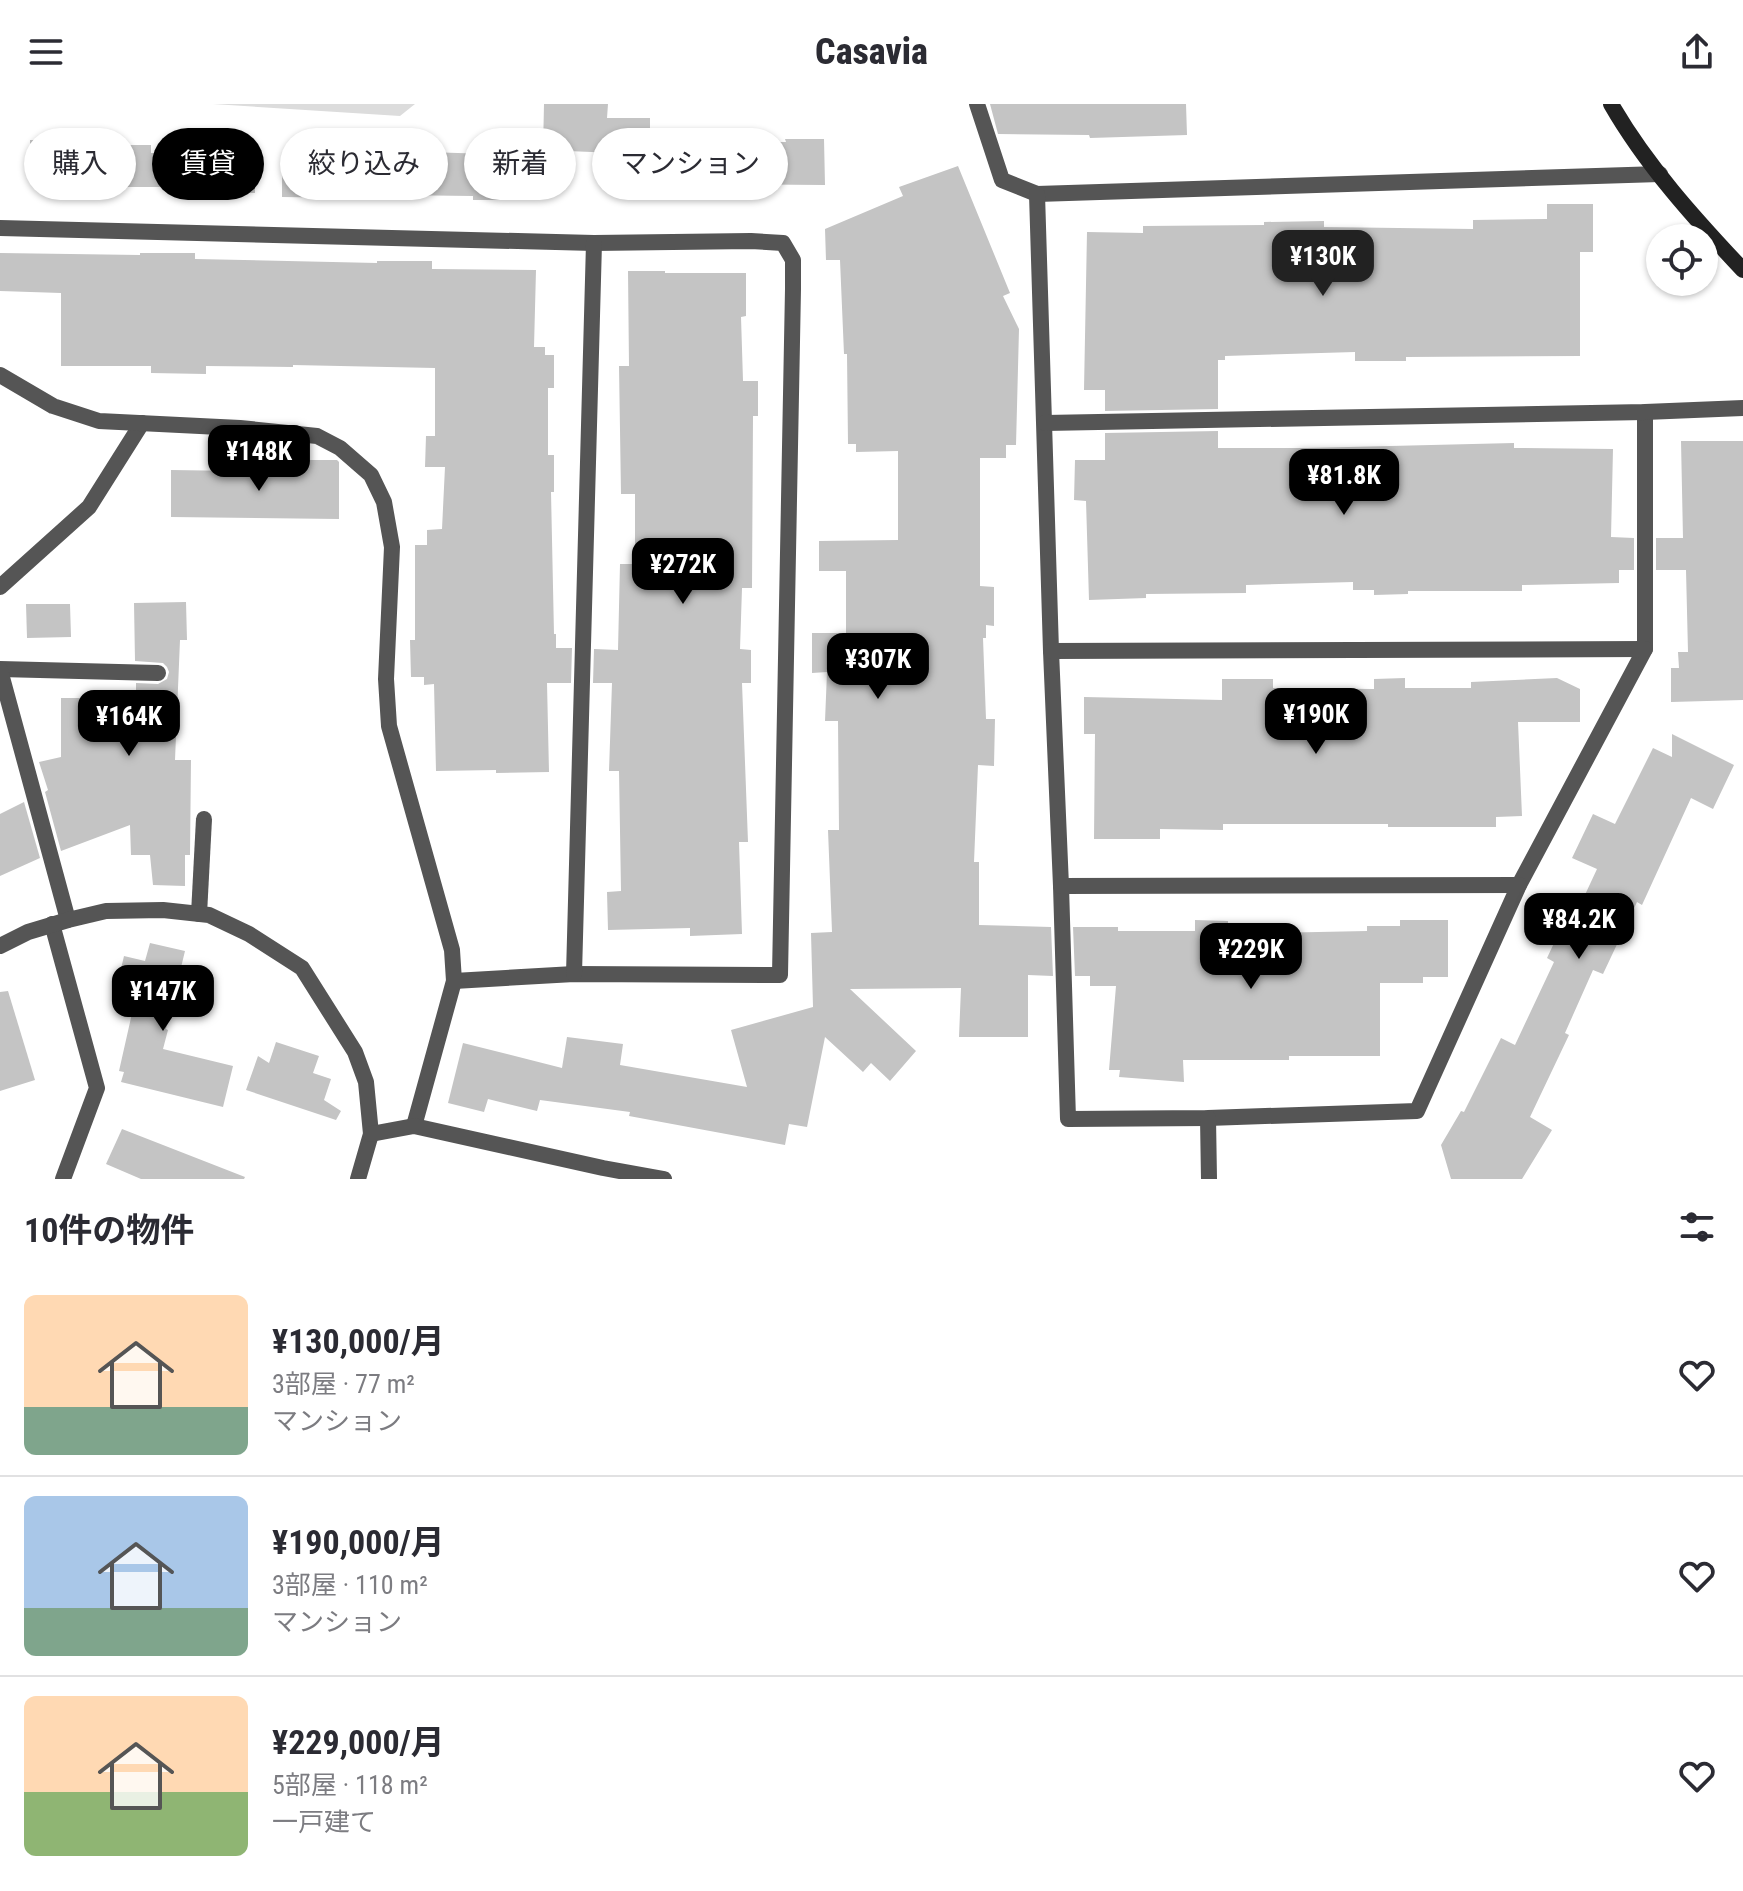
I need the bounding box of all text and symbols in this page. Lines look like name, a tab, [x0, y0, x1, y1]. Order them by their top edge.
icon: menu	[24, 30, 68, 74]
icon: share	[1675, 30, 1719, 74]
text: Casavia	[815, 31, 928, 73]
chip: 購入	[24, 128, 136, 200]
chip: 賃貸	[152, 128, 264, 200]
chip: 絞り込み	[280, 128, 448, 200]
chip: 新着	[464, 128, 576, 200]
chip: マンション	[592, 128, 788, 200]
map controls	[1646, 224, 1718, 296]
button: locate	[1646, 224, 1718, 296]
pin: ¥130K	[1267, 230, 1379, 298]
text: ¥130K	[1290, 241, 1356, 271]
pin: ¥148K	[203, 425, 315, 493]
text: ¥148K	[226, 436, 292, 466]
pin: ¥81.8K	[1279, 449, 1409, 517]
text: ¥81.8K	[1307, 460, 1381, 490]
pin: ¥272K	[627, 538, 739, 606]
text: ¥272K	[650, 549, 716, 579]
pin: ¥307K	[822, 633, 934, 701]
text: ¥307K	[845, 644, 911, 674]
pin: ¥190K	[1260, 688, 1372, 756]
pin: ¥164K	[73, 690, 185, 758]
text: ¥190K	[1283, 699, 1349, 729]
text: ¥164K	[96, 701, 162, 731]
pin: ¥84.2K	[1514, 893, 1644, 961]
text: ¥84.2K	[1542, 904, 1616, 934]
pin: ¥229K	[1195, 923, 1307, 991]
text: ¥229K	[1218, 934, 1284, 964]
pin: ¥147K	[107, 965, 219, 1033]
text: ¥147K	[130, 976, 196, 1006]
icon: filters	[1675, 1205, 1719, 1249]
text: 10件の物件	[24, 1210, 194, 1250]
text: ¥130,000/月	[272, 1321, 445, 1361]
icon: home	[88, 1327, 184, 1423]
icon: heart	[1675, 1353, 1719, 1397]
text: 3部屋 · 77 m²	[272, 1369, 415, 1399]
text: マンション	[272, 1406, 402, 1436]
text: ¥190,000/月	[272, 1522, 445, 1562]
icon: home	[88, 1528, 184, 1624]
icon: heart	[1675, 1554, 1719, 1598]
text: 3部屋 · 110 m²	[272, 1570, 428, 1600]
text: マンション	[272, 1607, 402, 1637]
text: ¥229,000/月	[272, 1722, 445, 1762]
icon: home	[88, 1728, 184, 1824]
icon: heart	[1675, 1754, 1719, 1798]
text: 5部屋 · 118 m²	[272, 1770, 428, 1800]
text: 一戸建て	[272, 1807, 376, 1837]

